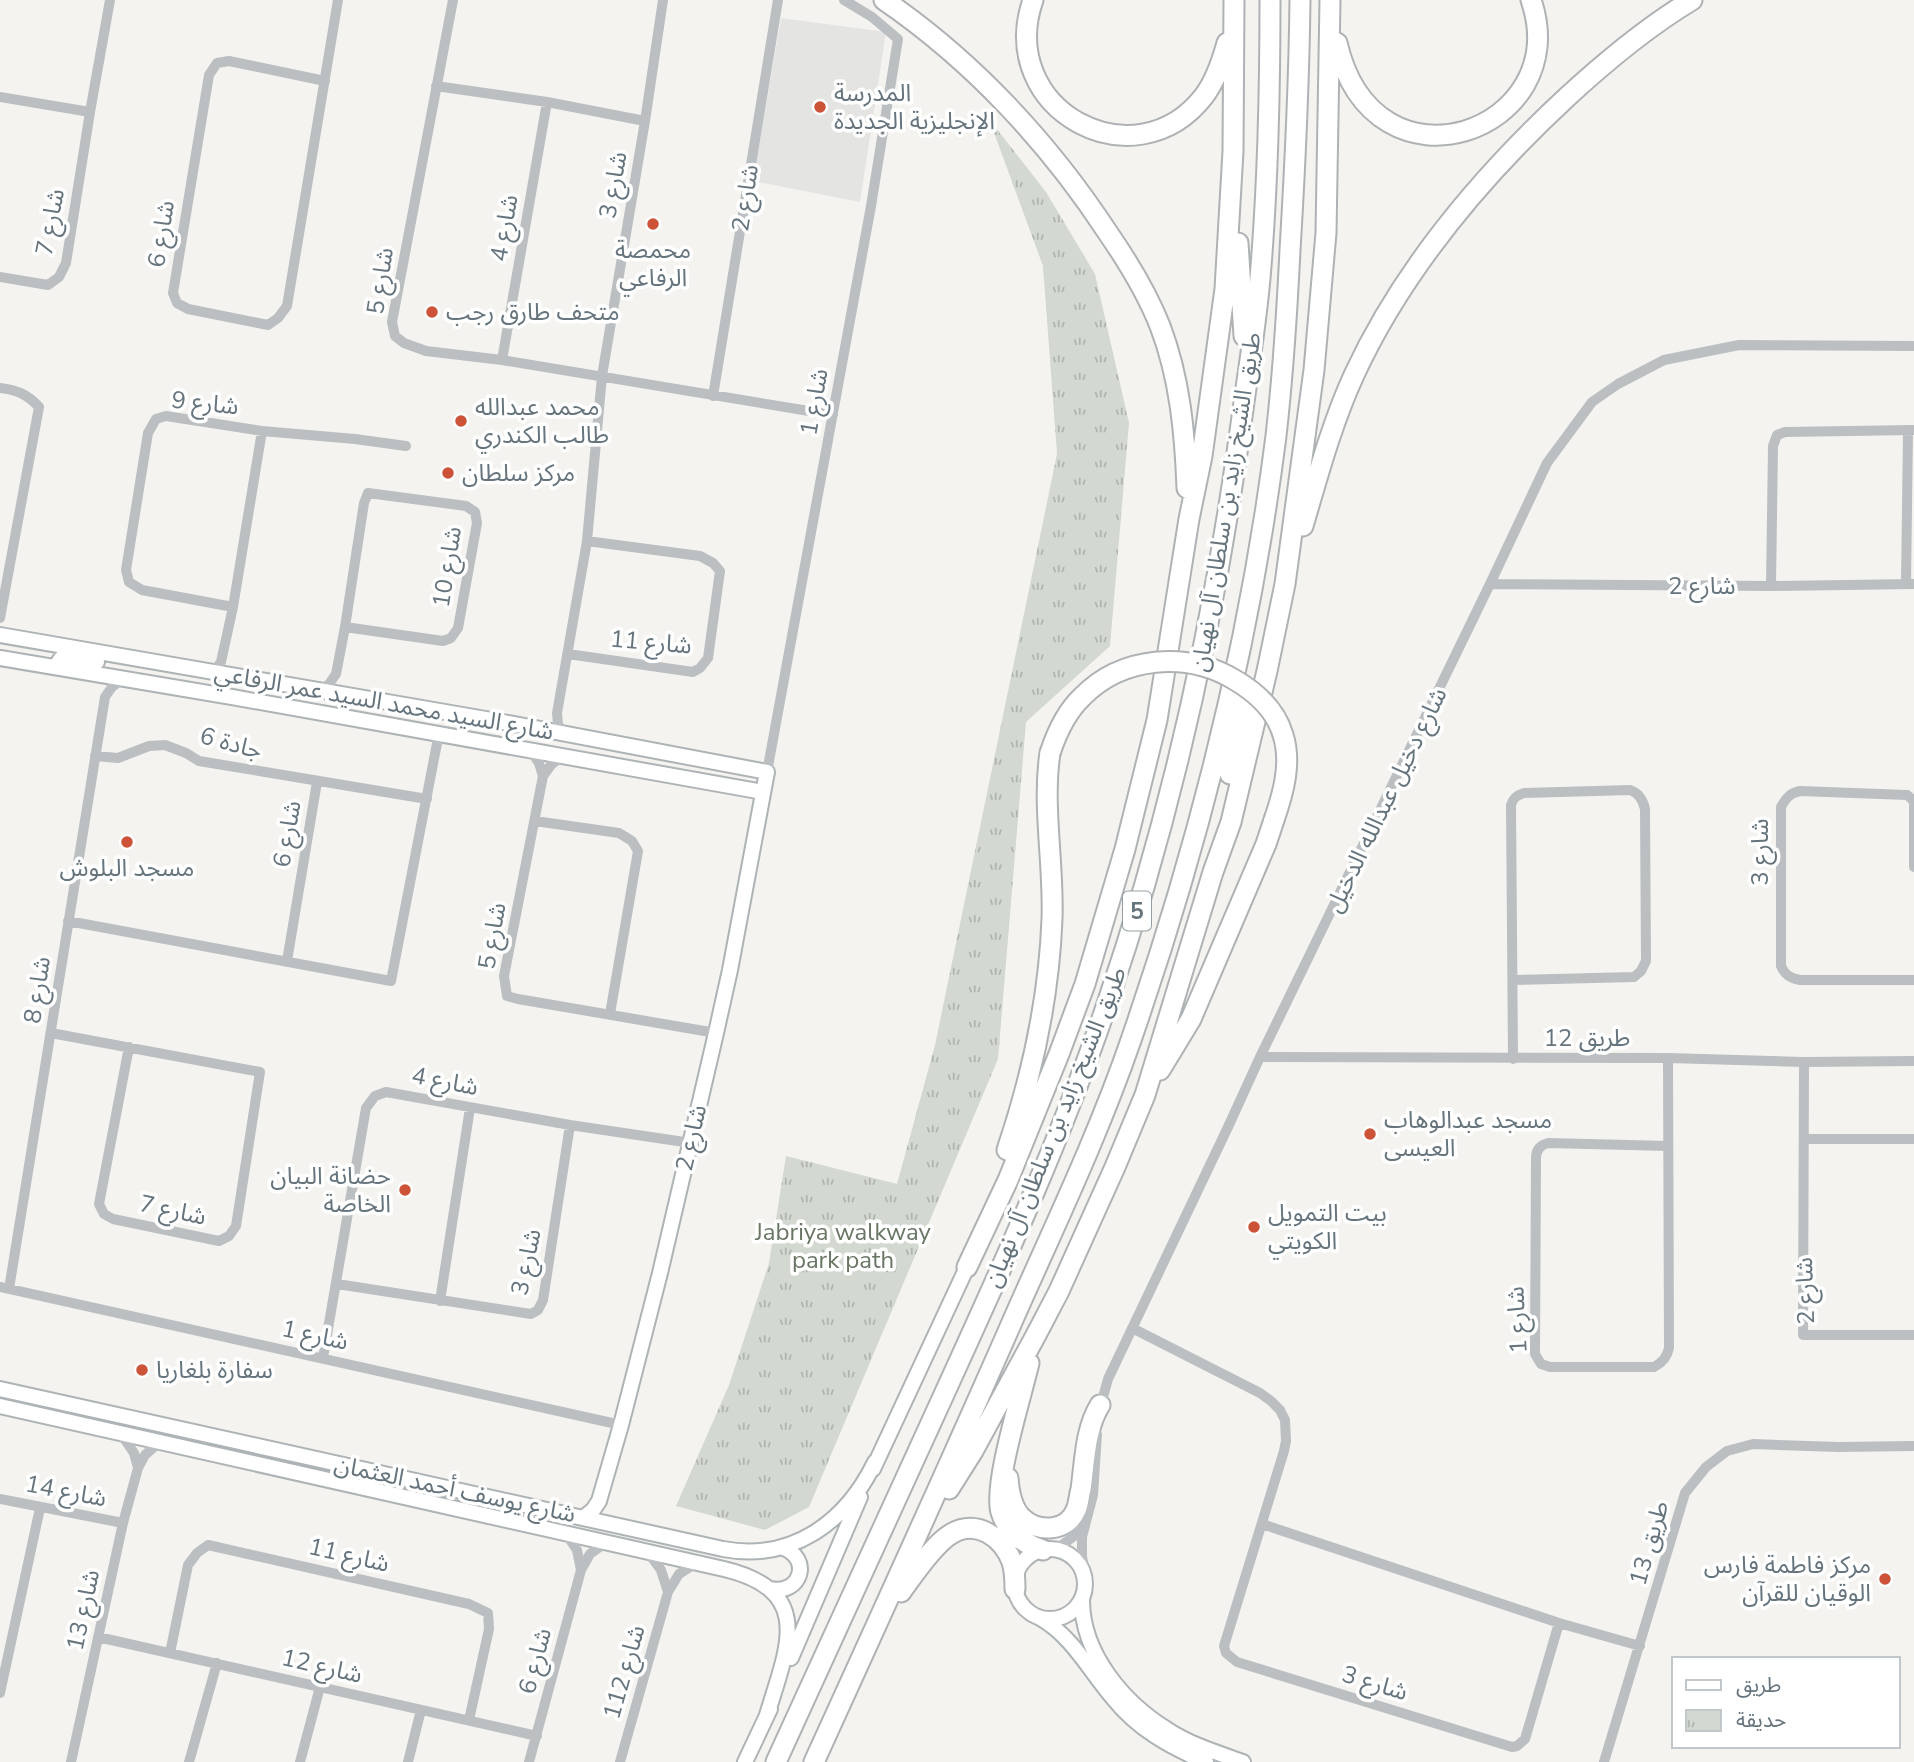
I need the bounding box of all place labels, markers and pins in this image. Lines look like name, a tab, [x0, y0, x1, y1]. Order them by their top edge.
place label: المدرسة الإنجليزية الجديدة	[834, 77, 995, 137]
marker: المدرسة الإنجليزية الجديدة	[812, 99, 828, 115]
marker: محمصة الرفاعي	[645, 216, 661, 232]
place label: محمصة الرفاعي	[615, 234, 691, 297]
place label: متحف طارق رجب	[446, 296, 620, 328]
marker: متحف طارق رجب	[424, 304, 440, 320]
place label: محمد عبدالله طالب الكندري	[475, 391, 609, 454]
marker: محمد عبدالله طالب الكندري	[453, 413, 469, 429]
place label: مركز سلطان	[462, 457, 575, 489]
marker: مركز سلطان	[440, 465, 456, 481]
marker: مسجد البلوش	[119, 834, 135, 850]
place label: مسجد البلوش	[60, 852, 194, 884]
place label: مسجد عبدالوهاب العيسى	[1384, 1104, 1552, 1164]
marker: مسجد عبدالوهاب العيسى	[1362, 1126, 1378, 1142]
place label: حضانة البيان الخاصة	[270, 1160, 391, 1220]
marker: حضانة البيان الخاصة	[397, 1182, 413, 1198]
place label: بيت التمويل الكويتي	[1268, 1197, 1387, 1260]
marker: بيت التمويل الكويتي	[1246, 1219, 1262, 1235]
place label: سفارة بلغاريا	[156, 1354, 273, 1386]
marker: سفارة بلغاريا	[134, 1362, 150, 1378]
place label: مركز فاطمة فارس الوقيان للقرآن	[1704, 1549, 1871, 1609]
marker: مركز فاطمة فارس الوقيان للقرآن	[1877, 1571, 1893, 1587]

